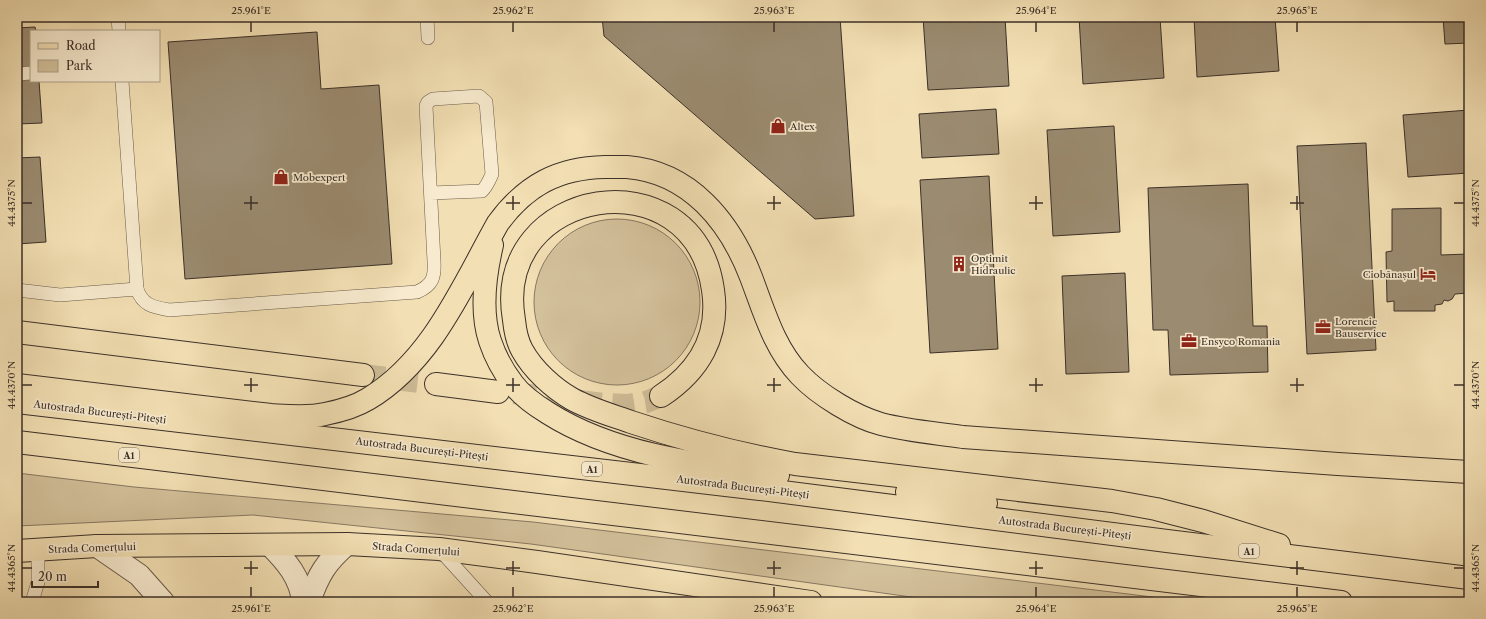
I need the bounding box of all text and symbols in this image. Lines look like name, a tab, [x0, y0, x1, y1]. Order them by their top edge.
text: 25.961°E	[231, 4, 271, 17]
text: 25.962°E	[492, 4, 534, 17]
text: 25.963°E	[754, 4, 795, 17]
text: 25.964°E	[1015, 4, 1057, 17]
text: 25.965°E	[1277, 4, 1318, 17]
legend	[30, 30, 160, 82]
text: Road	[66, 38, 96, 53]
text: Park	[66, 58, 93, 73]
shop icon: Altex	[769, 117, 787, 135]
place label: Altex	[789, 120, 815, 133]
shop icon: Mobexpert	[272, 168, 290, 186]
place label: Mobexpert	[293, 171, 346, 184]
text: 44.4375°N	[5, 179, 18, 227]
text: 44.4375°N	[1469, 179, 1482, 227]
place label: Optimit Hidraulic	[971, 252, 1016, 277]
building icon: Optimit Hidraulic	[950, 255, 968, 273]
hotel icon: Ciobănașul	[1419, 265, 1437, 283]
place label: Ciobănașul	[1363, 268, 1416, 281]
place label: Lorencic Bauservice	[1335, 315, 1387, 340]
office icon: Lorencic Bauservice	[1314, 318, 1332, 336]
office icon: Ensyco Romania	[1180, 332, 1198, 350]
place label: Ensyco Romania	[1201, 335, 1281, 348]
text: 44.4370°N	[5, 361, 18, 409]
text: 44.4370°N	[1469, 361, 1482, 409]
street label: Autostrada București-Pitești	[32, 397, 167, 427]
street label: Autostrada București-Pitești	[354, 434, 489, 464]
road number: A1	[119, 448, 139, 462]
road number: A1	[582, 462, 602, 476]
street label: Autostrada București-Pitești	[675, 472, 810, 502]
street label: Autostrada București-Pitești	[997, 513, 1132, 543]
street label: Strada Comerțului	[372, 539, 460, 559]
street label: Strada Comerțului	[48, 540, 136, 556]
text: 44.4365°N	[5, 544, 18, 592]
road number: A1	[1239, 544, 1259, 558]
text: 44.4365°N	[1469, 544, 1482, 592]
scale bar	[32, 563, 98, 589]
text: 20 m	[38, 569, 67, 584]
text: 25.961°E	[231, 602, 271, 615]
text: 25.962°E	[492, 602, 534, 615]
text: 25.963°E	[754, 602, 795, 615]
text: 25.964°E	[1015, 602, 1057, 615]
text: 25.965°E	[1277, 602, 1318, 615]

